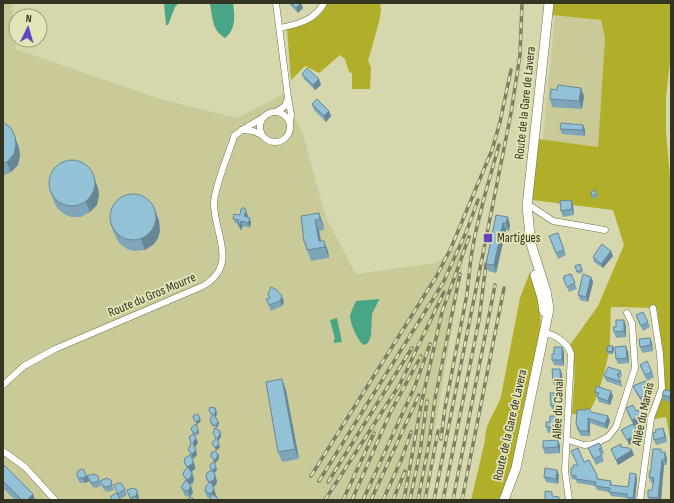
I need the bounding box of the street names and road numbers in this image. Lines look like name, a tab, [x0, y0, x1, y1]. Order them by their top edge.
street label: Route de la Gare de Lavera	[511, 46, 539, 160]
street label: Route du Gros Mourre	[106, 269, 198, 321]
street label: Route de la Gare de Lavera	[489, 368, 531, 482]
street label: Allée du Canal	[549, 379, 567, 440]
street label: Allée du Marais	[628, 381, 658, 448]

